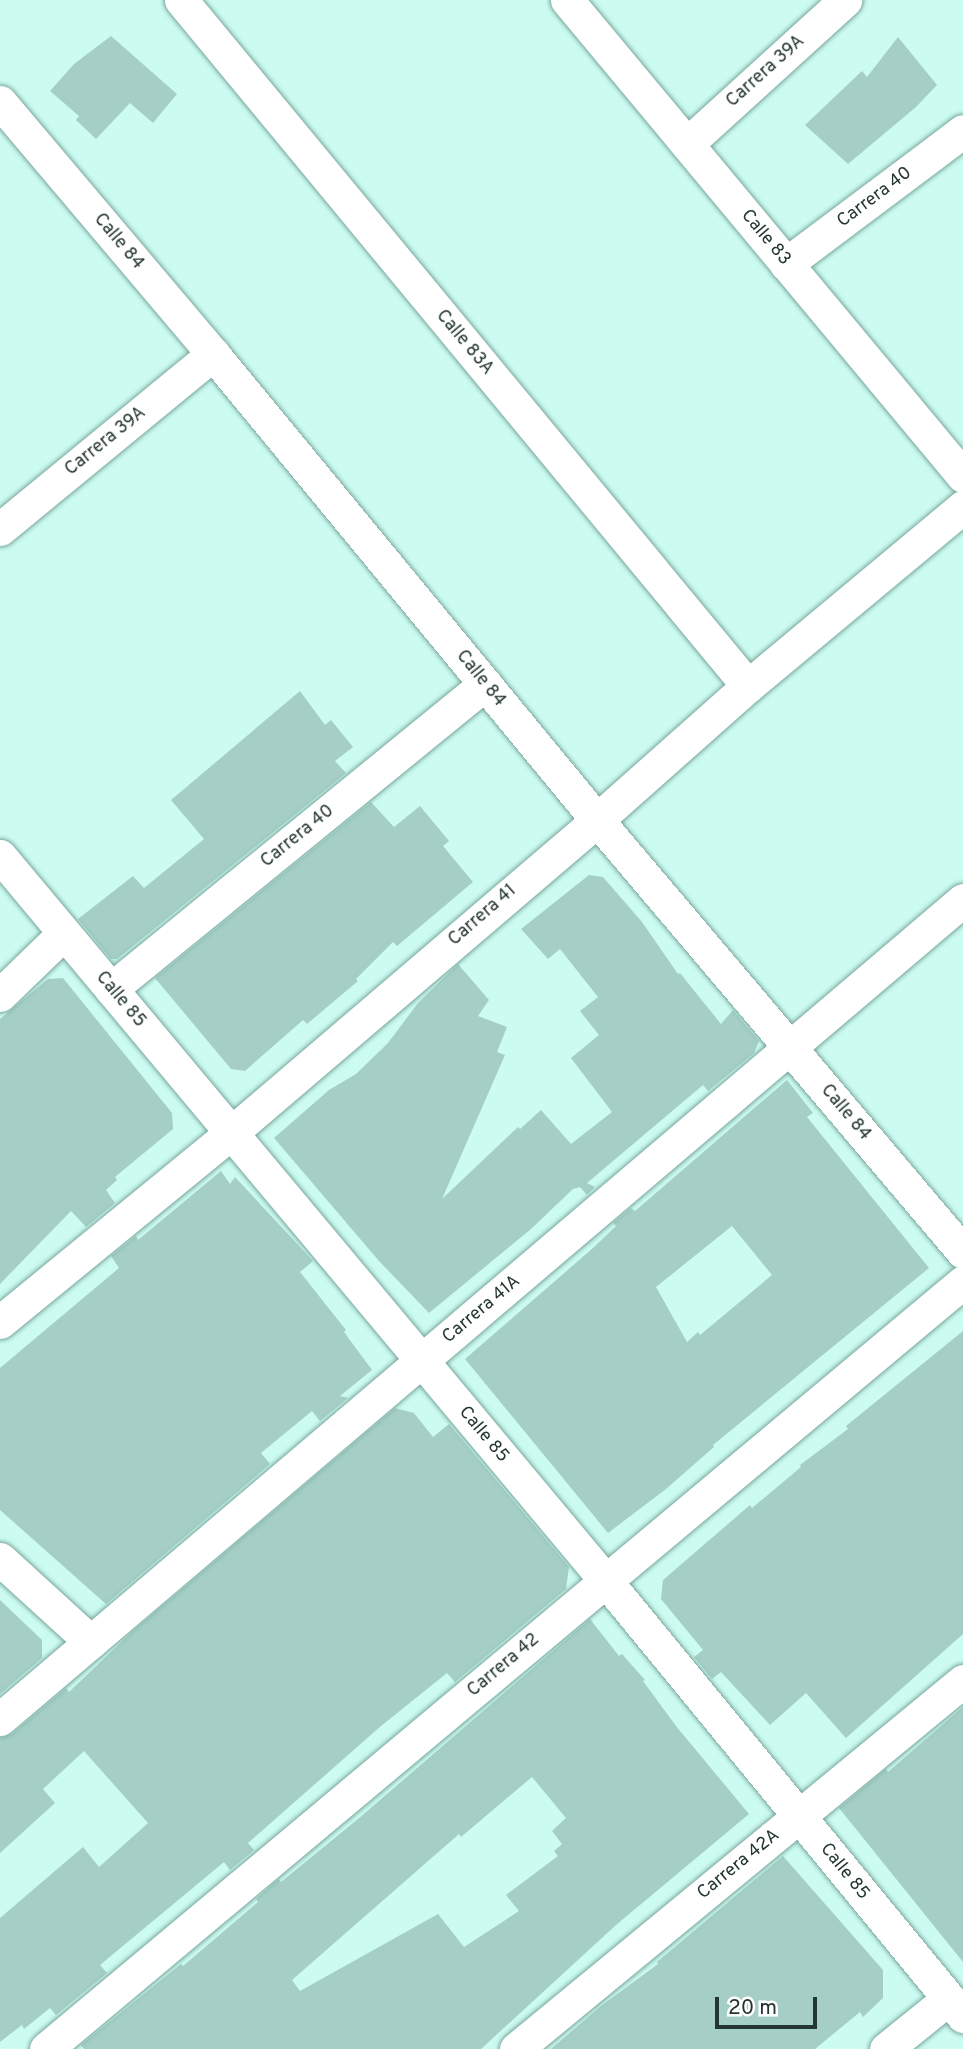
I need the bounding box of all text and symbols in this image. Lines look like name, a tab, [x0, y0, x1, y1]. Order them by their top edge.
street label: Carrera 39A	[722, 31, 810, 113]
street label: Carrera 40	[833, 163, 917, 233]
street label: Calle 83	[735, 206, 795, 270]
street label: Calle 84	[88, 210, 148, 274]
street label: Calle 83A	[431, 306, 497, 380]
street label: Carrera 39A	[61, 403, 151, 481]
street label: Calle 84	[451, 646, 509, 712]
street label: Carrera 40	[257, 801, 339, 873]
street label: Carrera 41	[445, 881, 521, 951]
street label: Calle 85	[90, 968, 150, 1032]
street label: Calle 84	[815, 1081, 875, 1145]
street label: Carrera 41A	[439, 1271, 525, 1349]
street label: Calle 85	[453, 1403, 513, 1467]
street label: Carrera 42	[464, 1630, 544, 1702]
street label: Carrera 42A	[694, 1825, 784, 1905]
street label: Calle 85	[815, 1839, 873, 1905]
scale bar	[718, 1982, 820, 2026]
text: 20 m	[728, 1995, 777, 2022]

